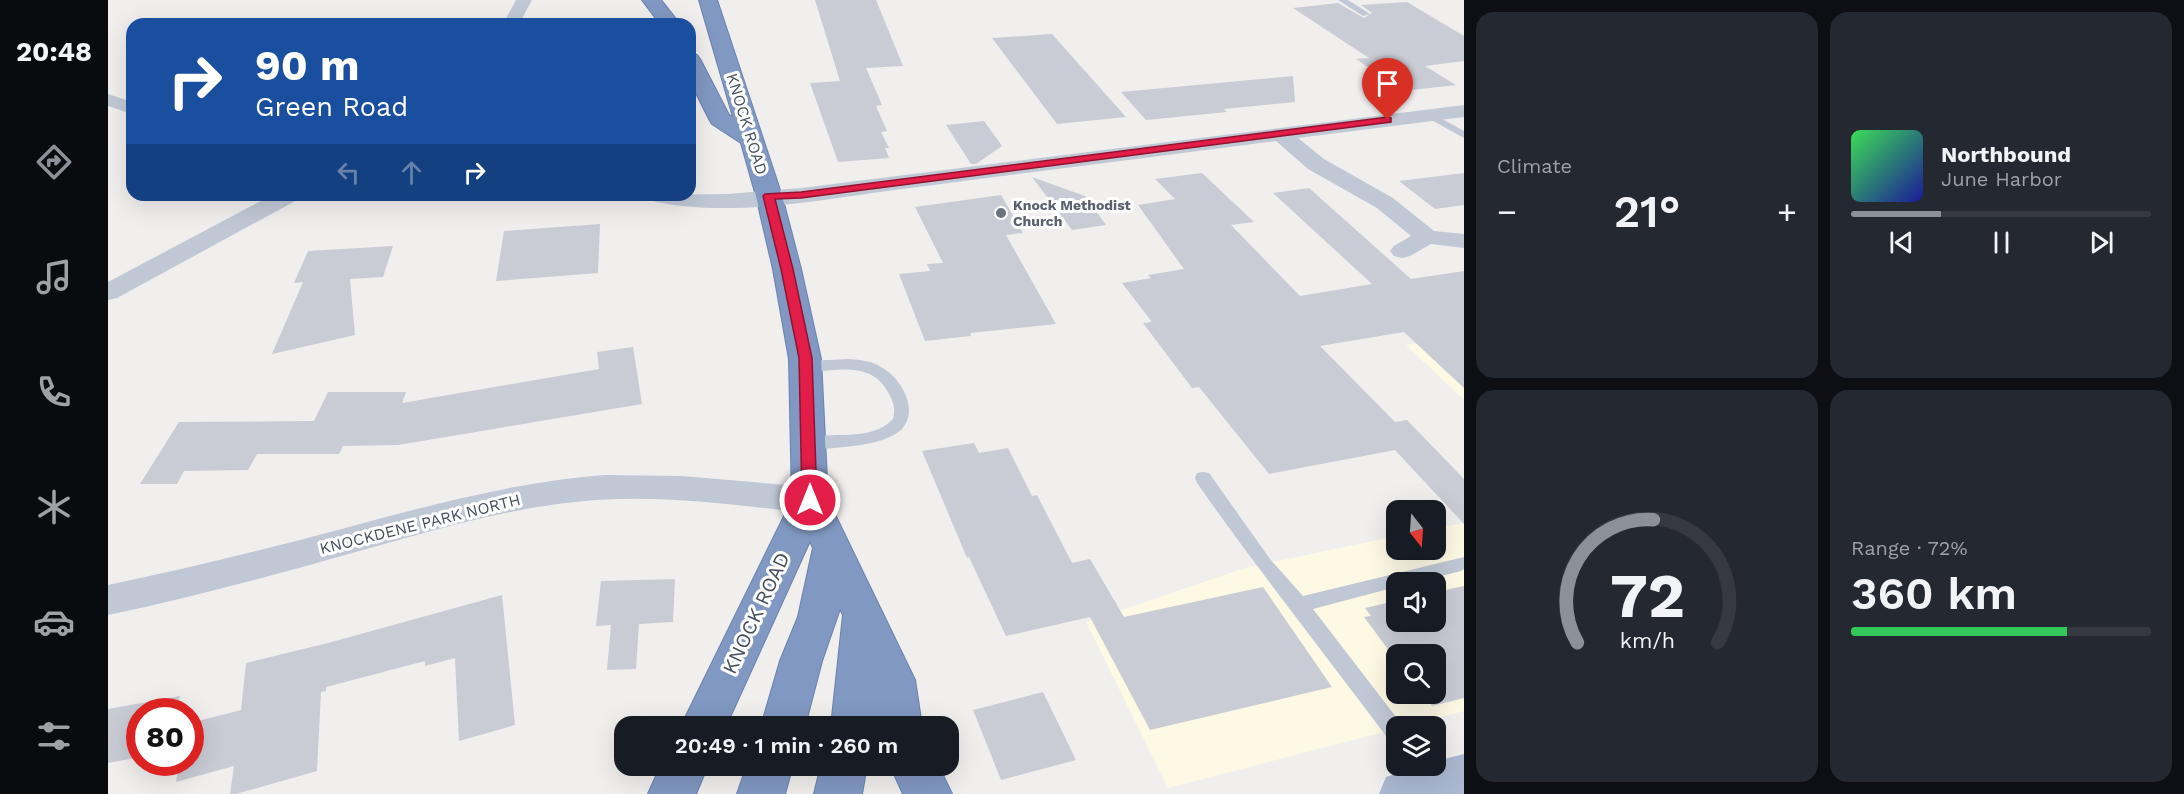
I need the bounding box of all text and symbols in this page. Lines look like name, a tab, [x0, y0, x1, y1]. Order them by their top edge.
text: 20:48	[16, 36, 92, 68]
text: 90 m	[255, 41, 359, 90]
icon: right	[156, 42, 234, 120]
pin	[1362, 58, 1413, 120]
icon: arrive	[1371, 67, 1404, 100]
street label: KNOCK ROAD	[723, 71, 771, 177]
text: Green Road	[255, 91, 408, 123]
icon: directions	[33, 141, 75, 183]
text: Northbound	[1941, 142, 2071, 167]
text: Climate	[1497, 154, 1572, 178]
icon: left	[332, 156, 365, 189]
icon: ahead	[395, 156, 428, 189]
icon: right	[458, 156, 491, 189]
text: June Harbor	[1941, 167, 2062, 191]
text: 21°	[1613, 185, 1681, 238]
text: −	[1497, 192, 1517, 231]
text: +	[1777, 192, 1797, 231]
place label: Knock Methodist Church	[1013, 197, 1131, 229]
marker: Knock Methodist Church	[994, 206, 1008, 220]
icon: previous	[1885, 226, 1918, 259]
icon: pause	[1985, 226, 2018, 259]
icon: next	[2085, 226, 2118, 259]
icon: music	[33, 256, 75, 298]
icon: phone	[33, 371, 75, 413]
position arrow	[778, 468, 842, 532]
icon: climate	[33, 486, 75, 528]
street label: KNOCKDENE PARK NORTH	[318, 490, 522, 558]
north arrow	[1386, 500, 1446, 560]
map controls	[1386, 500, 1446, 776]
text: Range · 72%	[1851, 536, 1968, 560]
street label: KNOCK ROAD	[717, 548, 795, 678]
text: 72	[1609, 559, 1685, 632]
text: 360 km	[1851, 567, 2017, 620]
button: sound	[1386, 572, 1446, 632]
icon: car	[33, 601, 75, 643]
text: km/h	[1619, 628, 1675, 653]
button: search	[1386, 644, 1446, 704]
speed limit sign: 80	[126, 698, 204, 776]
icon: filters	[33, 715, 75, 757]
button: layers	[1386, 716, 1446, 776]
text: 20:49 · 1 min · 260 m	[675, 733, 898, 758]

